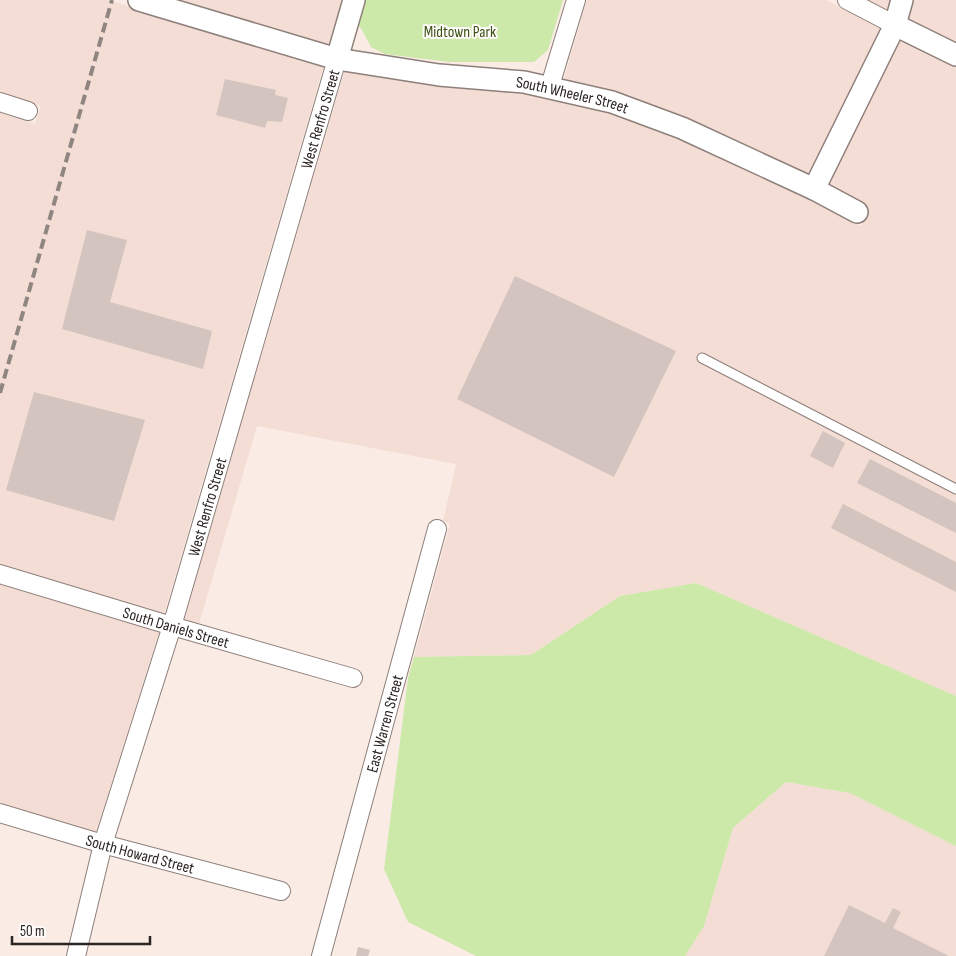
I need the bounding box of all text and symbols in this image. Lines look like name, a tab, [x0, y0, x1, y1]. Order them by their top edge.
park label: Midtown Park	[424, 23, 496, 42]
street label: West Renfro Street	[298, 67, 344, 171]
street label: South Wheeler Street	[515, 73, 631, 118]
street label: West Renfro Street	[185, 455, 232, 559]
street label: South Daniels Street	[120, 604, 231, 653]
street label: East Warren Street	[363, 673, 408, 775]
street label: South Howard Street	[83, 831, 196, 879]
scale bar	[12, 914, 150, 946]
text: 50 m	[20, 922, 45, 941]

